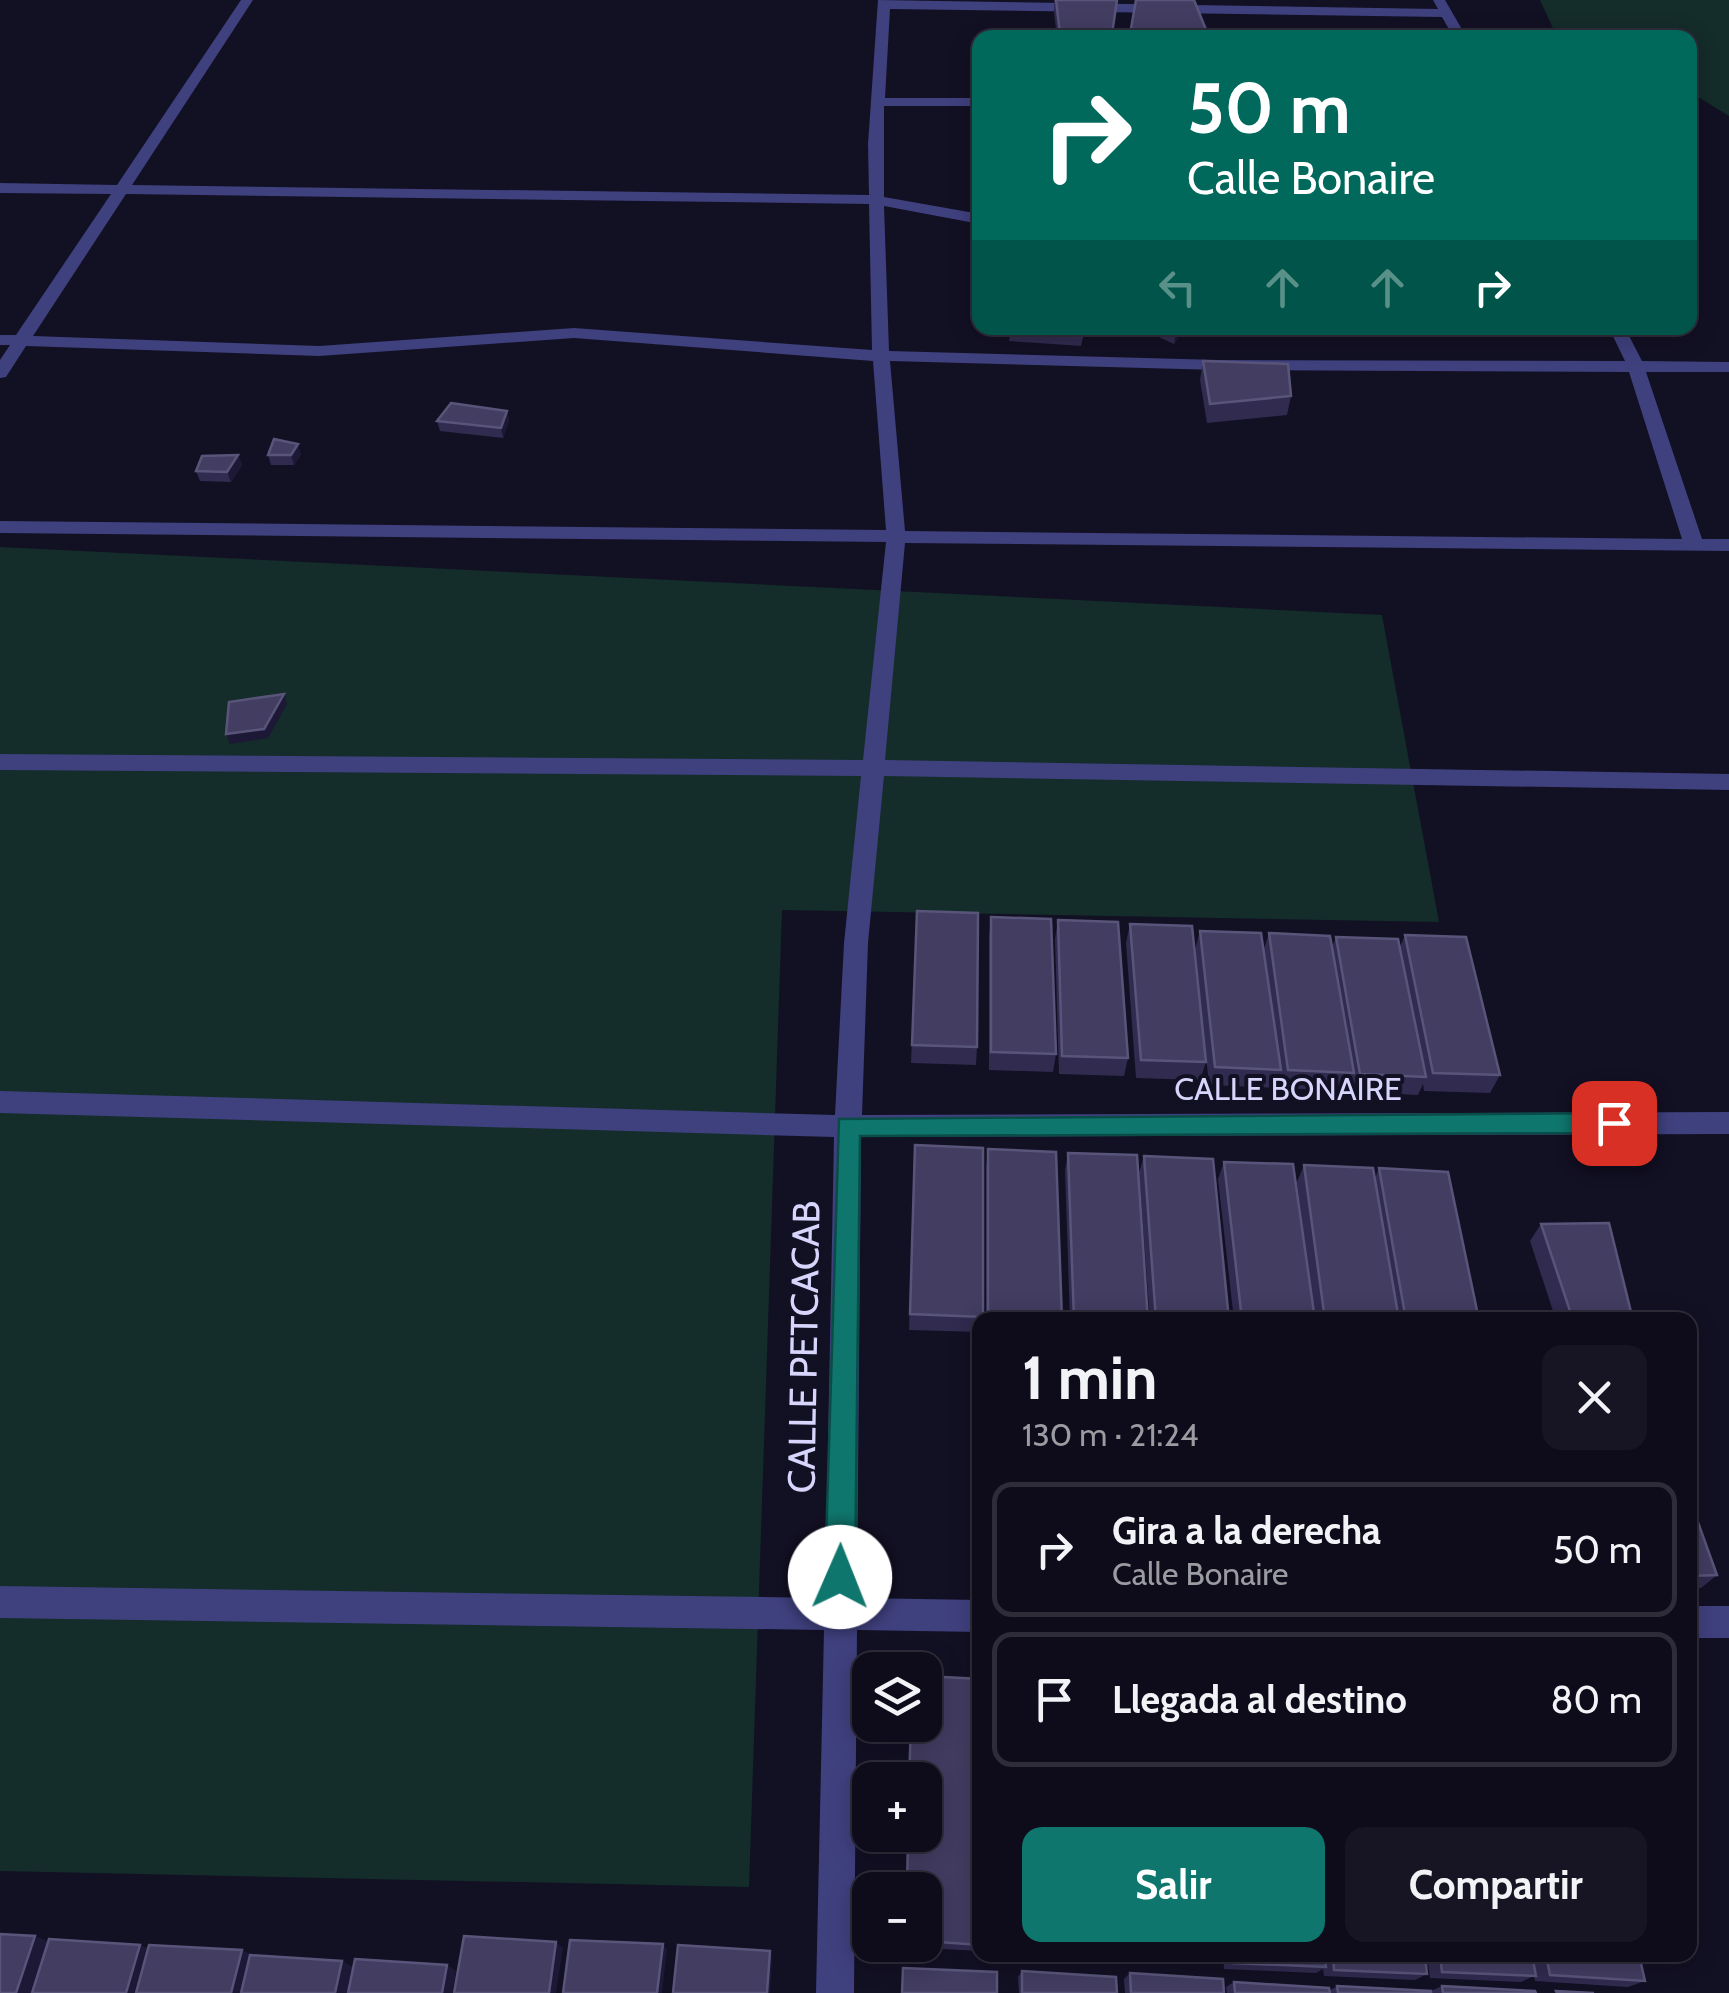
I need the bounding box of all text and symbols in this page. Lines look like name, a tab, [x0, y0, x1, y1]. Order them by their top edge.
text: 50 m	[1187, 65, 1351, 151]
icon: right	[1022, 70, 1152, 200]
text: Calle Bonaire	[1187, 151, 1435, 205]
icon: left	[1150, 260, 1205, 315]
icon: ahead	[1255, 260, 1310, 315]
icon: ahead	[1360, 260, 1415, 315]
icon: right	[1465, 260, 1520, 315]
street label: CALLE BONAIRE	[1174, 1069, 1402, 1108]
pin	[1572, 1081, 1657, 1166]
icon: arrive	[1587, 1096, 1642, 1151]
street label: CALLE PETCACAB	[777, 1200, 830, 1494]
text: 1 min	[1022, 1341, 1157, 1414]
button: close	[1542, 1345, 1647, 1450]
text: 130 m · 21:24	[1022, 1415, 1198, 1454]
text: Gira a la derecha	[1112, 1507, 1381, 1554]
icon: right	[1027, 1522, 1082, 1577]
position arrow	[788, 1525, 892, 1629]
text: 50 m	[1553, 1526, 1642, 1573]
text: Calle Bonaire	[1112, 1554, 1288, 1593]
map controls	[852, 1652, 942, 1962]
button: layers	[852, 1652, 942, 1742]
icon: arrive	[1027, 1672, 1082, 1727]
text: Llegada al destino	[1112, 1676, 1407, 1723]
text: 80 m	[1551, 1676, 1642, 1723]
button: +	[852, 1762, 942, 1852]
button: Salir	[1022, 1827, 1325, 1942]
button: Compartir	[1345, 1827, 1647, 1942]
button: −	[852, 1872, 942, 1962]

